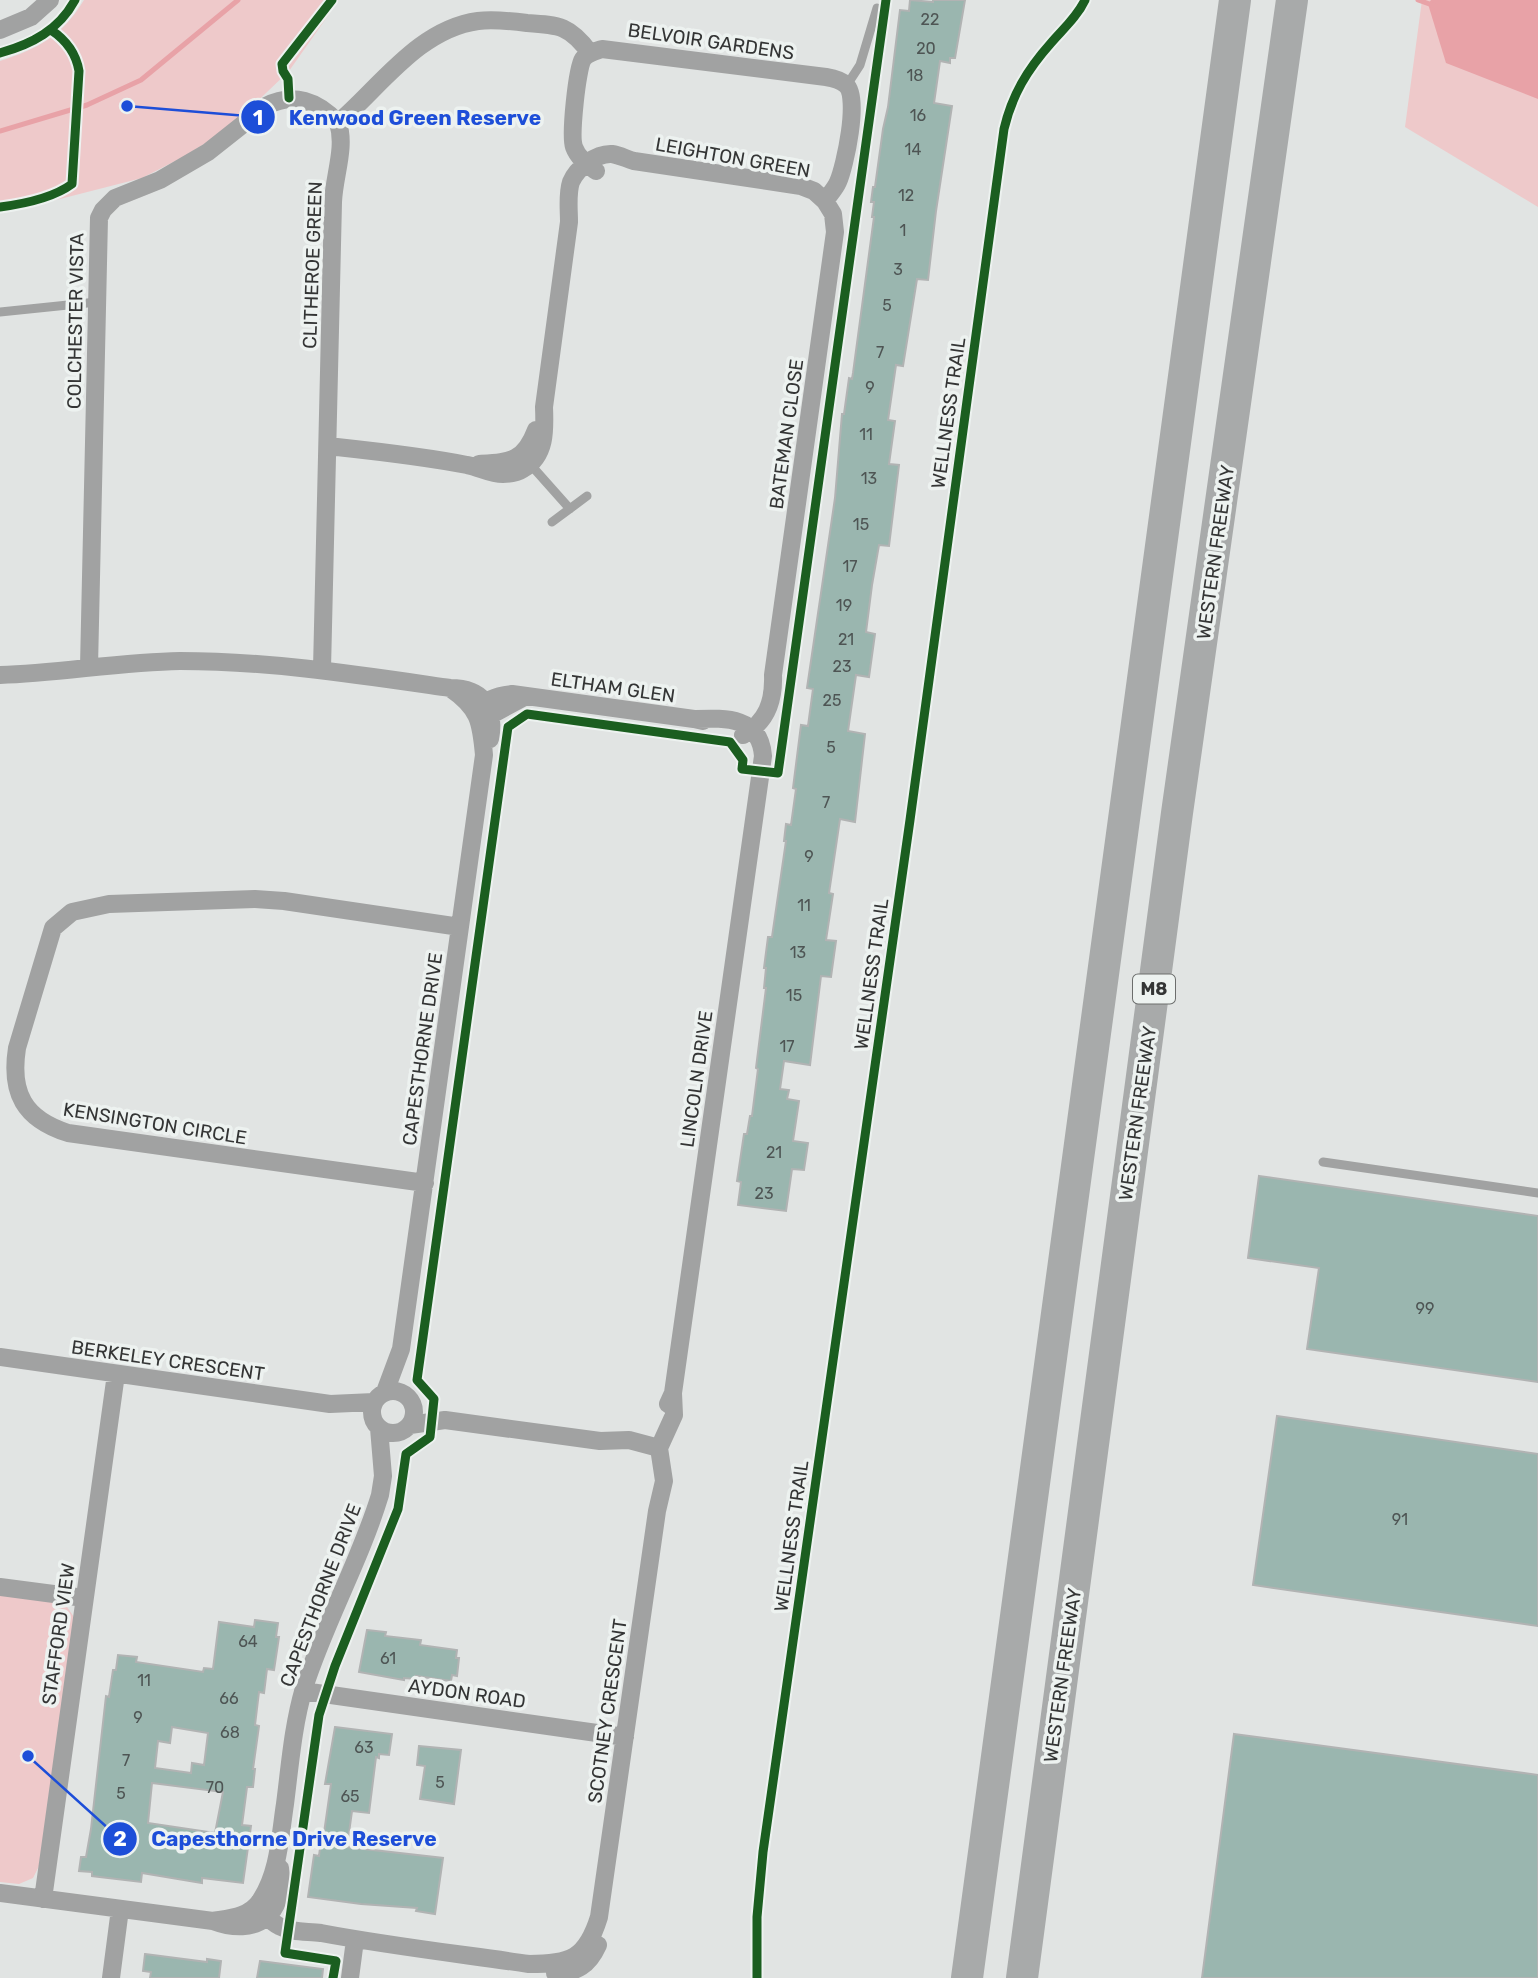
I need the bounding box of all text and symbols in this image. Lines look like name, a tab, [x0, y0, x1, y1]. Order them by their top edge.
house number: 22	[921, 10, 939, 29]
street label: BELVOIR GARDENS	[626, 18, 796, 65]
house number: 20	[916, 39, 936, 58]
house number: 18	[906, 66, 924, 85]
callout: Kenwood Green Reserve	[240, 96, 556, 138]
text: 1	[253, 105, 263, 130]
text: Kenwood Green Reserve	[289, 105, 541, 130]
house number: 16	[910, 106, 927, 125]
street label: LEIGHTON GREEN	[654, 133, 812, 182]
house number: 14	[905, 140, 921, 159]
street label: CLITHEROE GREEN	[298, 181, 327, 349]
house number: 12	[898, 186, 914, 205]
house number: 1	[900, 221, 906, 240]
street label: COLCHESTER VISTA	[62, 232, 89, 409]
house number: 3	[893, 260, 903, 279]
house number: 5	[882, 296, 892, 315]
street label: WELLNESS TRAIL	[926, 336, 971, 490]
house number: 7	[876, 343, 884, 362]
street label: BATEMAN CLOSE	[765, 357, 808, 511]
house number: 9	[865, 378, 875, 397]
house number: 11	[859, 425, 873, 444]
street label: WESTERN FREEWAY	[1192, 463, 1239, 641]
house number: 13	[861, 469, 877, 488]
house number: 15	[853, 515, 869, 534]
house number: 17	[842, 557, 858, 576]
house number: 19	[836, 596, 852, 615]
house number: 21	[838, 630, 854, 649]
house number: 23	[832, 657, 852, 676]
street label: ELTHAM GLEN	[549, 667, 677, 708]
house number: 25	[823, 691, 841, 710]
house number: 5	[826, 738, 836, 757]
house number: 7	[822, 793, 830, 812]
house number: 9	[804, 847, 814, 866]
house number: 11	[797, 896, 811, 915]
street label: WELLNESS TRAIL	[849, 897, 894, 1051]
house number: 13	[790, 943, 806, 962]
street label: CAPESTHORNE DRIVE	[398, 951, 447, 1147]
road number: M8	[1133, 974, 1175, 1004]
house number: 15	[786, 986, 802, 1005]
street label: LINCOLN DRIVE	[676, 1009, 717, 1149]
street label: WESTERN FREEWAY	[1114, 1024, 1161, 1202]
house number: 17	[779, 1037, 795, 1056]
street label: KENSINGTON CIRCLE	[61, 1098, 248, 1149]
house number: 21	[766, 1143, 782, 1162]
house number: 23	[754, 1184, 774, 1203]
house number: 99	[1416, 1299, 1434, 1318]
street label: BERKELEY CRESCENT	[70, 1336, 266, 1385]
street label: WELLNESS TRAIL	[769, 1459, 814, 1613]
street label: CAPESTHORNE DRIVE	[275, 1500, 366, 1690]
house number: 91	[1392, 1510, 1408, 1529]
street label: STAFFORD VIEW	[37, 1562, 80, 1706]
street label: WESTERN FREEWAY	[1039, 1586, 1086, 1764]
street label: SCOTNEY CRESCENT	[583, 1617, 632, 1805]
house number: 64	[238, 1632, 258, 1651]
house number: 61	[380, 1649, 396, 1668]
house number: 11	[137, 1671, 151, 1690]
street label: AYDON ROAD	[407, 1674, 527, 1713]
house number: 66	[219, 1689, 239, 1708]
house number: 9	[133, 1708, 143, 1727]
house number: 68	[220, 1723, 240, 1742]
house number: 63	[354, 1738, 374, 1757]
house number: 7	[122, 1751, 130, 1770]
house number: 5	[435, 1773, 445, 1792]
house number: 70	[206, 1778, 224, 1797]
house number: 5	[116, 1784, 126, 1803]
house number: 65	[340, 1787, 360, 1806]
callout: Capesthorne Drive Reserve	[102, 1818, 451, 1860]
text: 2	[113, 1826, 127, 1851]
text: Capesthorne Drive Reserve	[151, 1826, 437, 1851]

